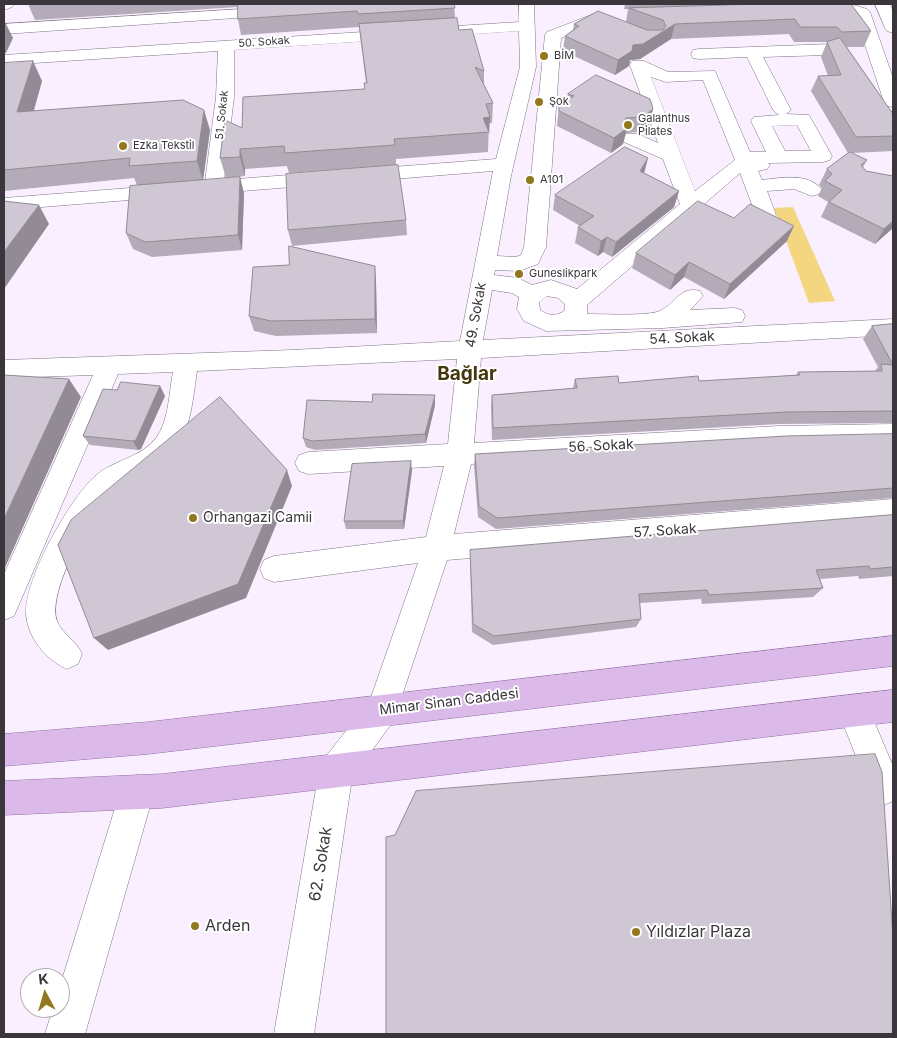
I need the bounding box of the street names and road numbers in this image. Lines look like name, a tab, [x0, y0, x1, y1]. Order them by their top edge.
street label: 50. Sokak	[238, 34, 290, 50]
street label: 51. Sokak	[213, 90, 231, 140]
street label: 49. Sokak	[462, 281, 490, 349]
street label: 54. Sokak	[649, 328, 715, 348]
street label: 56. Sokak	[568, 436, 634, 456]
street label: 57. Sokak	[633, 520, 697, 542]
street label: Mimar Sinan Caddesi	[378, 685, 520, 719]
street label: 62. Sokak	[306, 825, 336, 903]

